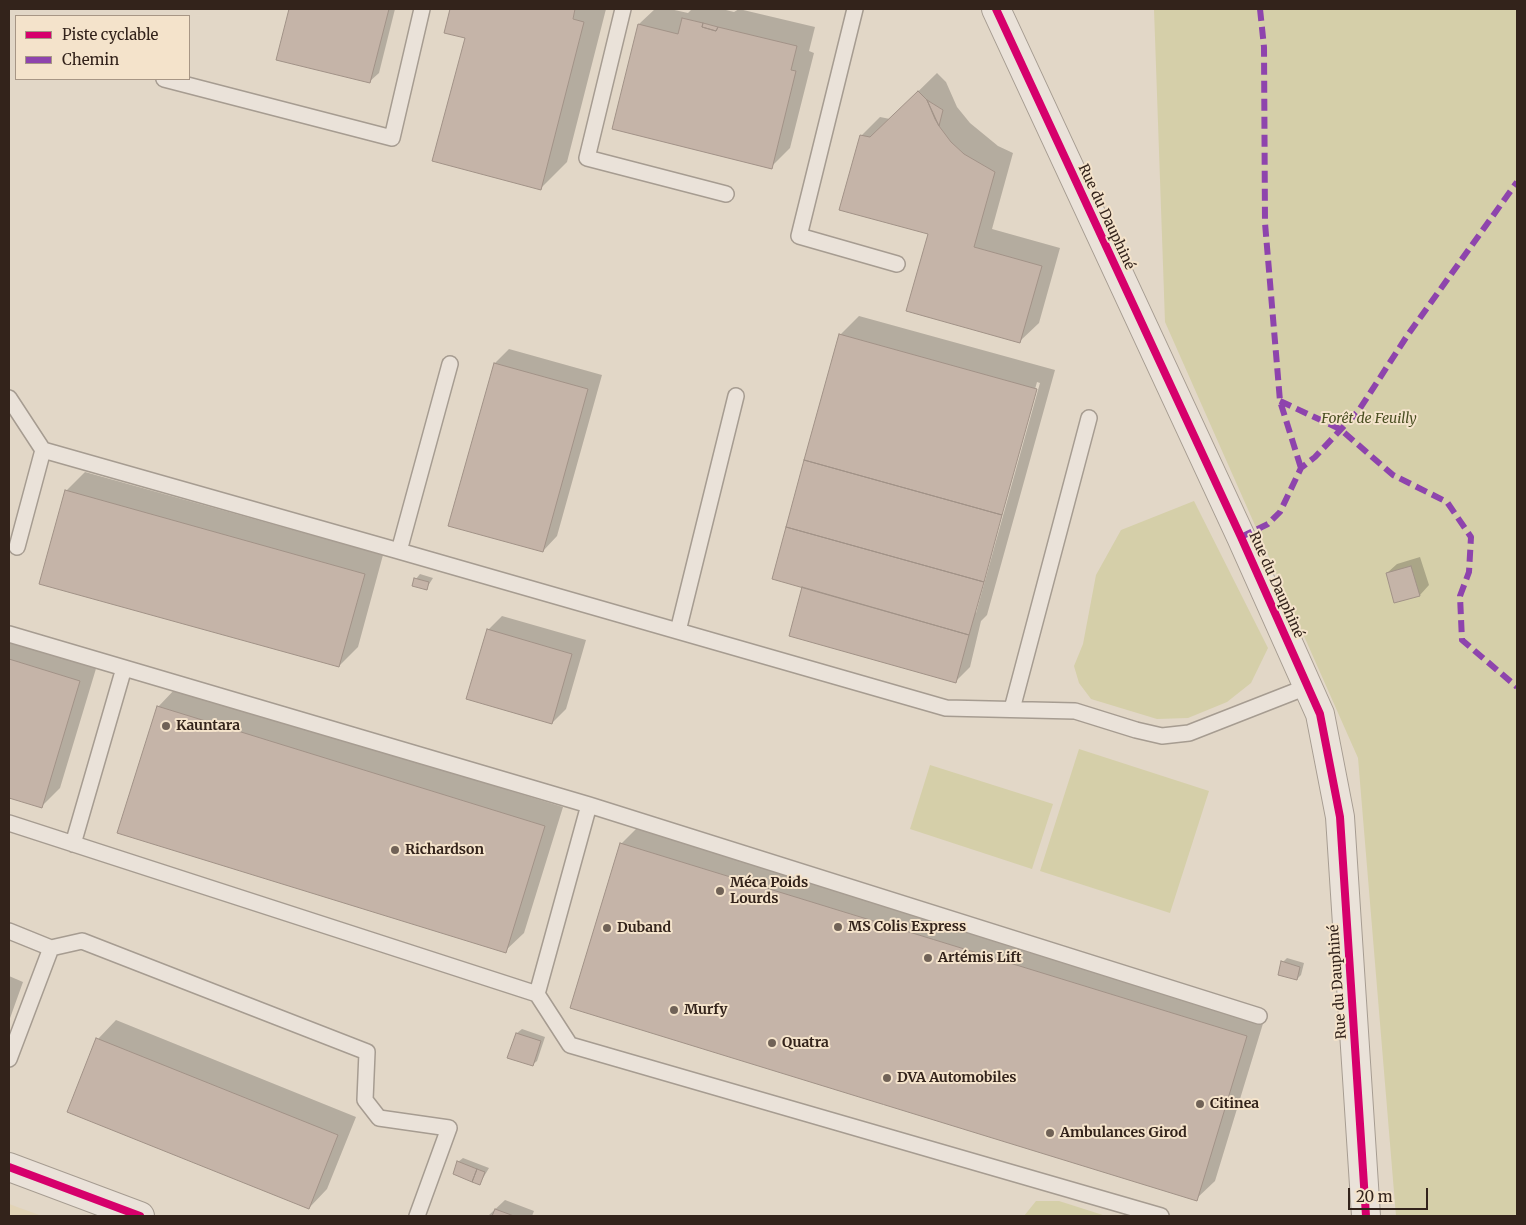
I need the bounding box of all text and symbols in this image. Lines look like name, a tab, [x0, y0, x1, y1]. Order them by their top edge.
legend	[15, 15, 190, 80]
text: Piste cyclable	[62, 25, 158, 44]
text: Chemin	[62, 50, 119, 69]
street label: Rue du Dauphiné	[1074, 161, 1138, 273]
park label: Forêt de Feuilly	[1321, 411, 1417, 427]
street label: Rue du Dauphiné	[1245, 529, 1307, 641]
place label: Kauntara	[176, 718, 240, 734]
marker: Kauntara	[160, 720, 172, 732]
place label: Richardson	[405, 842, 484, 858]
marker: Richardson	[389, 844, 401, 856]
place label: Méca Poids Lourds	[730, 875, 808, 908]
marker: Méca Poids Lourds	[714, 885, 726, 897]
place label: MS Colis Express	[848, 919, 966, 935]
place label: Duband	[617, 920, 671, 936]
marker: MS Colis Express	[832, 921, 844, 933]
marker: Duband	[601, 922, 613, 934]
street label: Rue du Dauphiné	[1326, 924, 1350, 1040]
place label: Artémis Lift	[938, 950, 1022, 966]
marker: Artémis Lift	[922, 952, 934, 964]
place label: Murfy	[684, 1002, 727, 1018]
marker: Murfy	[668, 1004, 680, 1016]
place label: Quatra	[782, 1035, 829, 1051]
marker: Quatra	[766, 1037, 778, 1049]
place label: DVA Automobiles	[897, 1070, 1016, 1086]
marker: DVA Automobiles	[881, 1072, 893, 1084]
place label: Citinea	[1210, 1096, 1259, 1112]
marker: Citinea	[1194, 1098, 1206, 1110]
place label: Ambulances Girod	[1060, 1125, 1187, 1141]
marker: Ambulances Girod	[1044, 1127, 1056, 1139]
scale bar	[1351, 1178, 1431, 1210]
text: 20 m	[1356, 1187, 1393, 1206]

